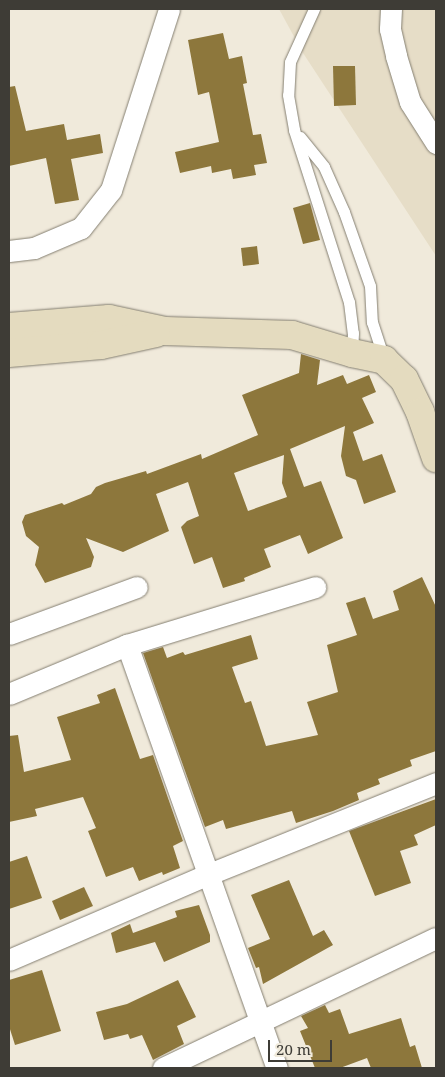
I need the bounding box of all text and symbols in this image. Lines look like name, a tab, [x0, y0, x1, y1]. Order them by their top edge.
scale bar	[270, 1030, 334, 1062]
text: 20 m	[276, 1039, 311, 1059]

